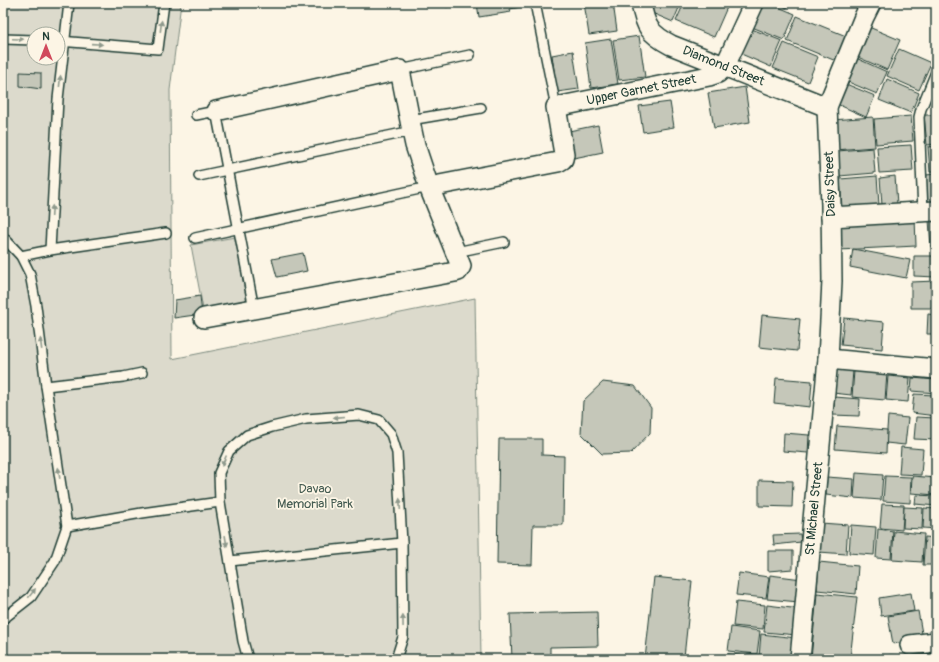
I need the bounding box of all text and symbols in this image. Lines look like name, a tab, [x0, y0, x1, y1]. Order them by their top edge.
one-way arrow	[158, 20, 164, 32]
north arrow	[26, 26, 66, 66]
text: N	[42, 30, 50, 43]
one-way arrow	[12, 36, 25, 43]
one-way arrow	[91, 40, 103, 47]
street label: Diamond Street	[680, 42, 767, 90]
street label: Upper Garnet Street	[585, 71, 698, 109]
one-way arrow	[57, 75, 63, 87]
street label: Daisy Street	[821, 150, 839, 217]
one-way arrow	[49, 204, 55, 217]
one-way arrow	[38, 338, 44, 350]
one-way arrow	[333, 413, 345, 420]
one-way arrow	[221, 456, 227, 468]
street label: St Michael Street	[802, 460, 826, 556]
one-way arrow	[56, 467, 62, 479]
park label: Davao Memorial Park	[277, 481, 353, 512]
one-way arrow	[396, 498, 403, 510]
one-way arrow	[223, 535, 229, 547]
one-way arrow	[28, 588, 37, 599]
one-way arrow	[400, 614, 406, 627]

